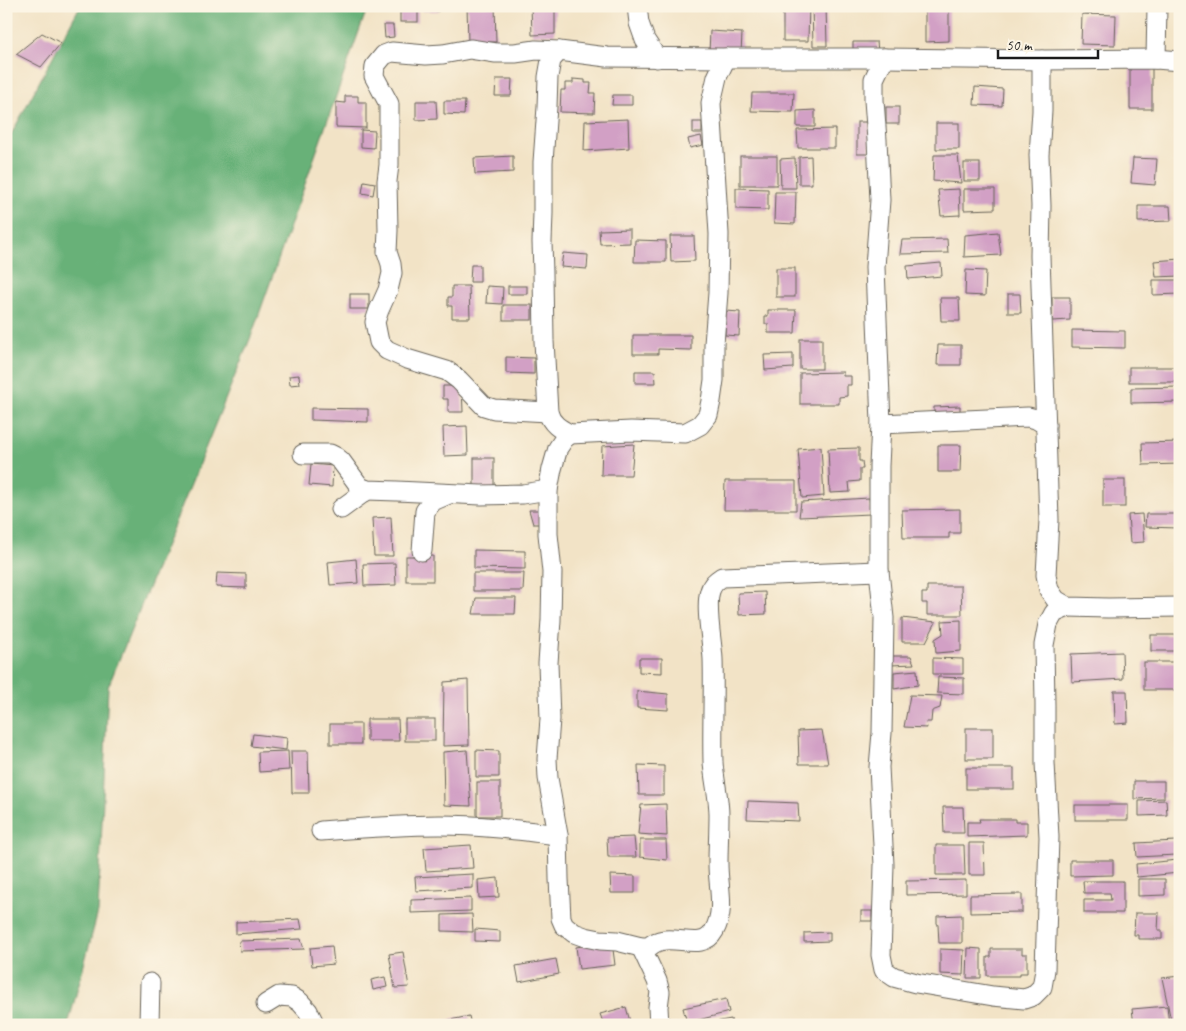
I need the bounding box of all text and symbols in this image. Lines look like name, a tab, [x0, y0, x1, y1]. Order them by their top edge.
scale bar	[998, 28, 1098, 60]
text: 50 m	[1006, 36, 1033, 55]

